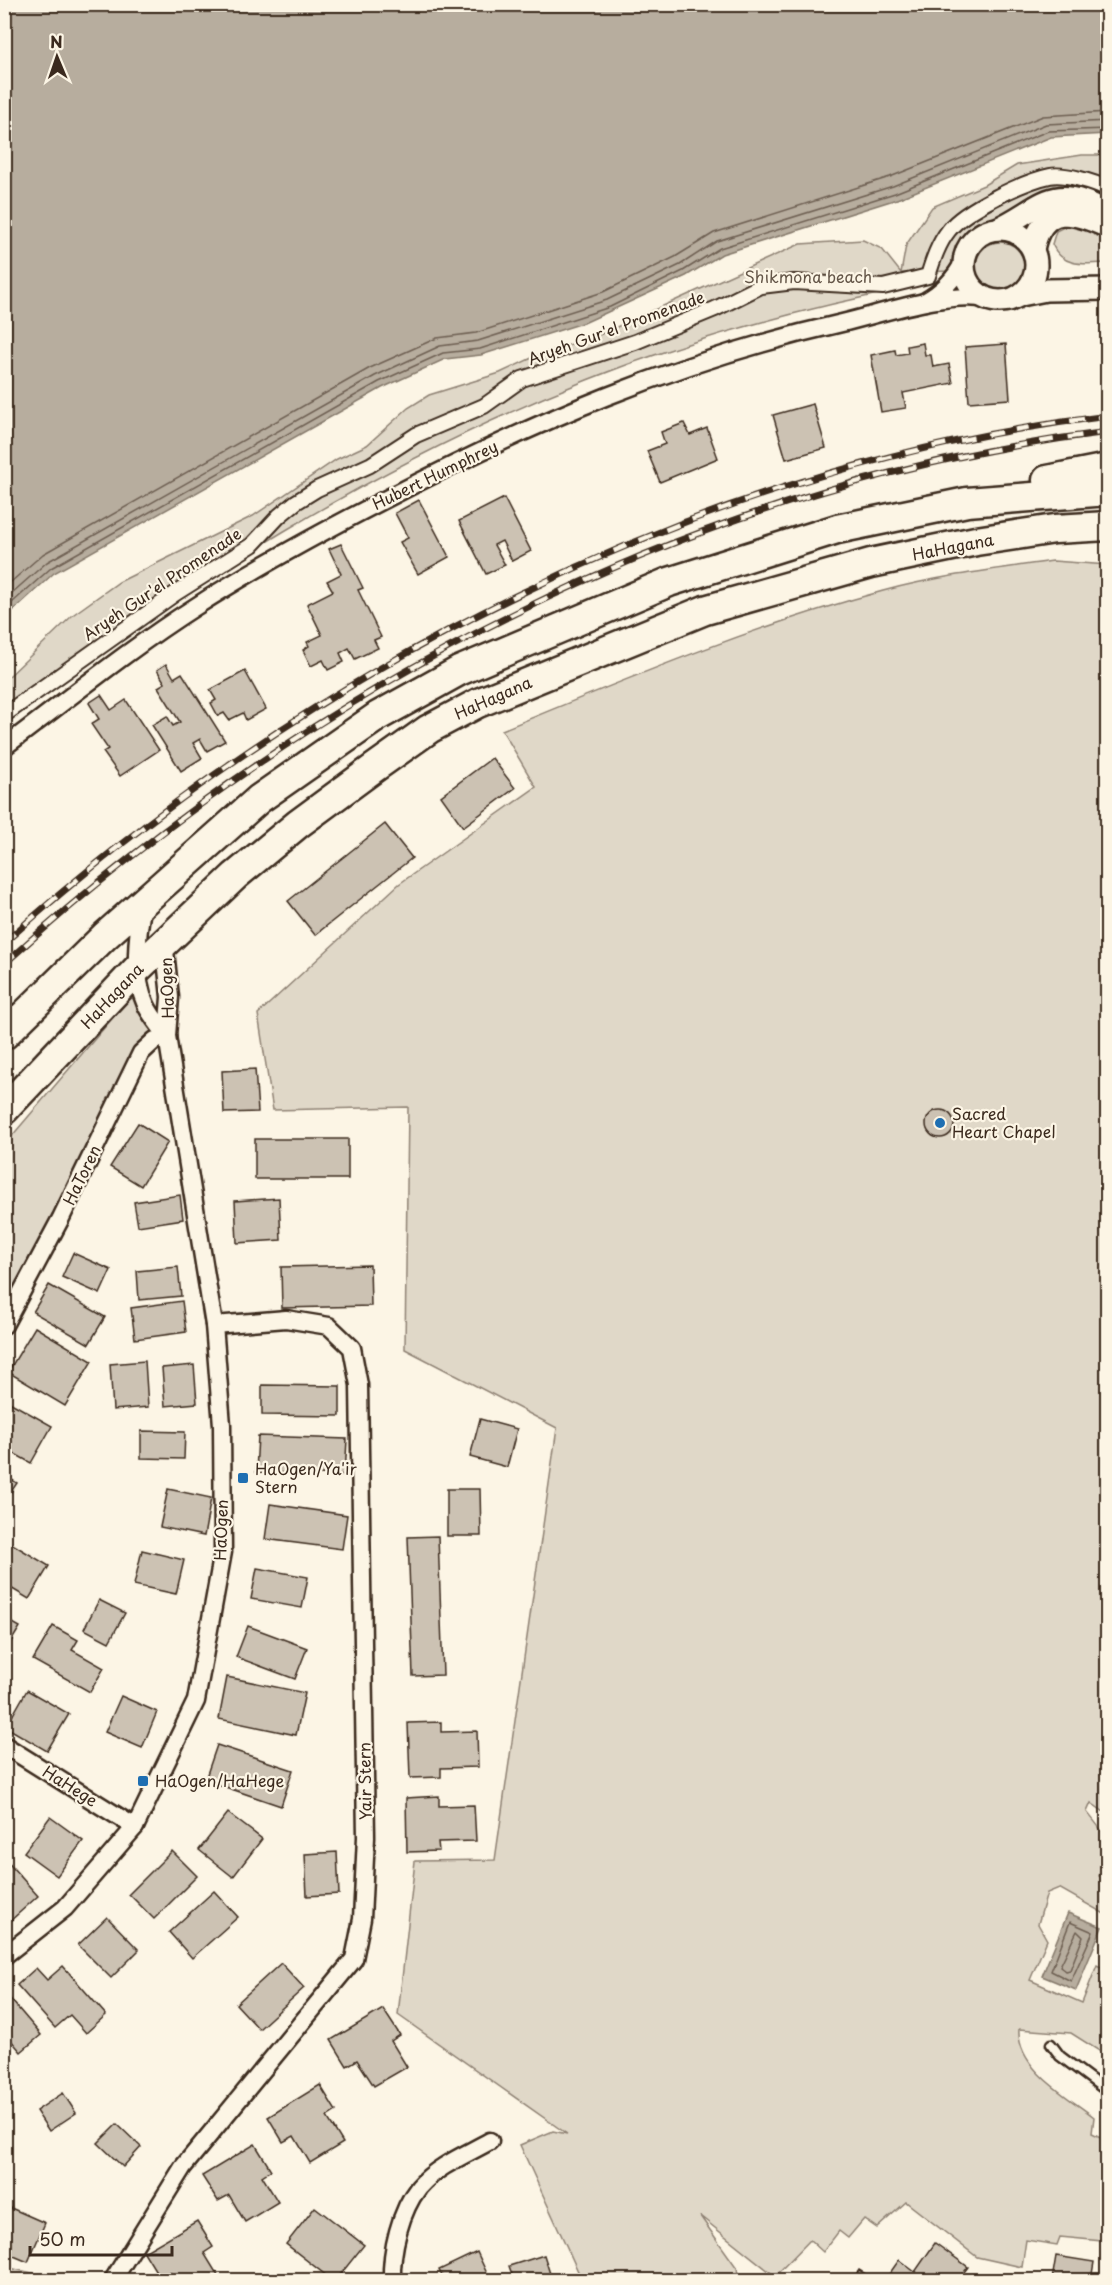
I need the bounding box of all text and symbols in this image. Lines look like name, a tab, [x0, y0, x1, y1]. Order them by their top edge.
north arrow	[27, 27, 87, 87]
text: N	[50, 29, 63, 53]
park label: Shikmona beach	[744, 264, 872, 288]
street label: Aryeh Gur'el Promenade	[524, 284, 707, 370]
street label: Hubert Humphrey	[368, 433, 501, 515]
street label: Aryeh Gur'el Promenade	[77, 521, 245, 645]
street label: HaHagana	[910, 526, 996, 566]
street label: HaHagana	[450, 669, 535, 725]
street label: HaHagana	[74, 957, 148, 1034]
street label: HaOgen	[153, 957, 179, 1019]
place label: Sacred Heart Chapel	[952, 1101, 1055, 1143]
marker: Sacred Heart Chapel	[933, 1116, 947, 1130]
street label: HaToren	[56, 1141, 106, 1209]
place label: HaOgen/Ya'ir Stern	[255, 1456, 357, 1498]
marker: HaOgen/Ya'ir Stern	[236, 1471, 250, 1485]
street label: HaOgen	[207, 1499, 233, 1561]
street label: Yair Stern	[351, 1742, 377, 1820]
street label: HaHege	[38, 1759, 103, 1812]
place label: HaOgen/HaHege	[155, 1768, 284, 1792]
marker: HaOgen/HaHege	[136, 1774, 150, 1788]
scale bar	[30, 2219, 172, 2257]
text: 50 m	[39, 2225, 86, 2252]

